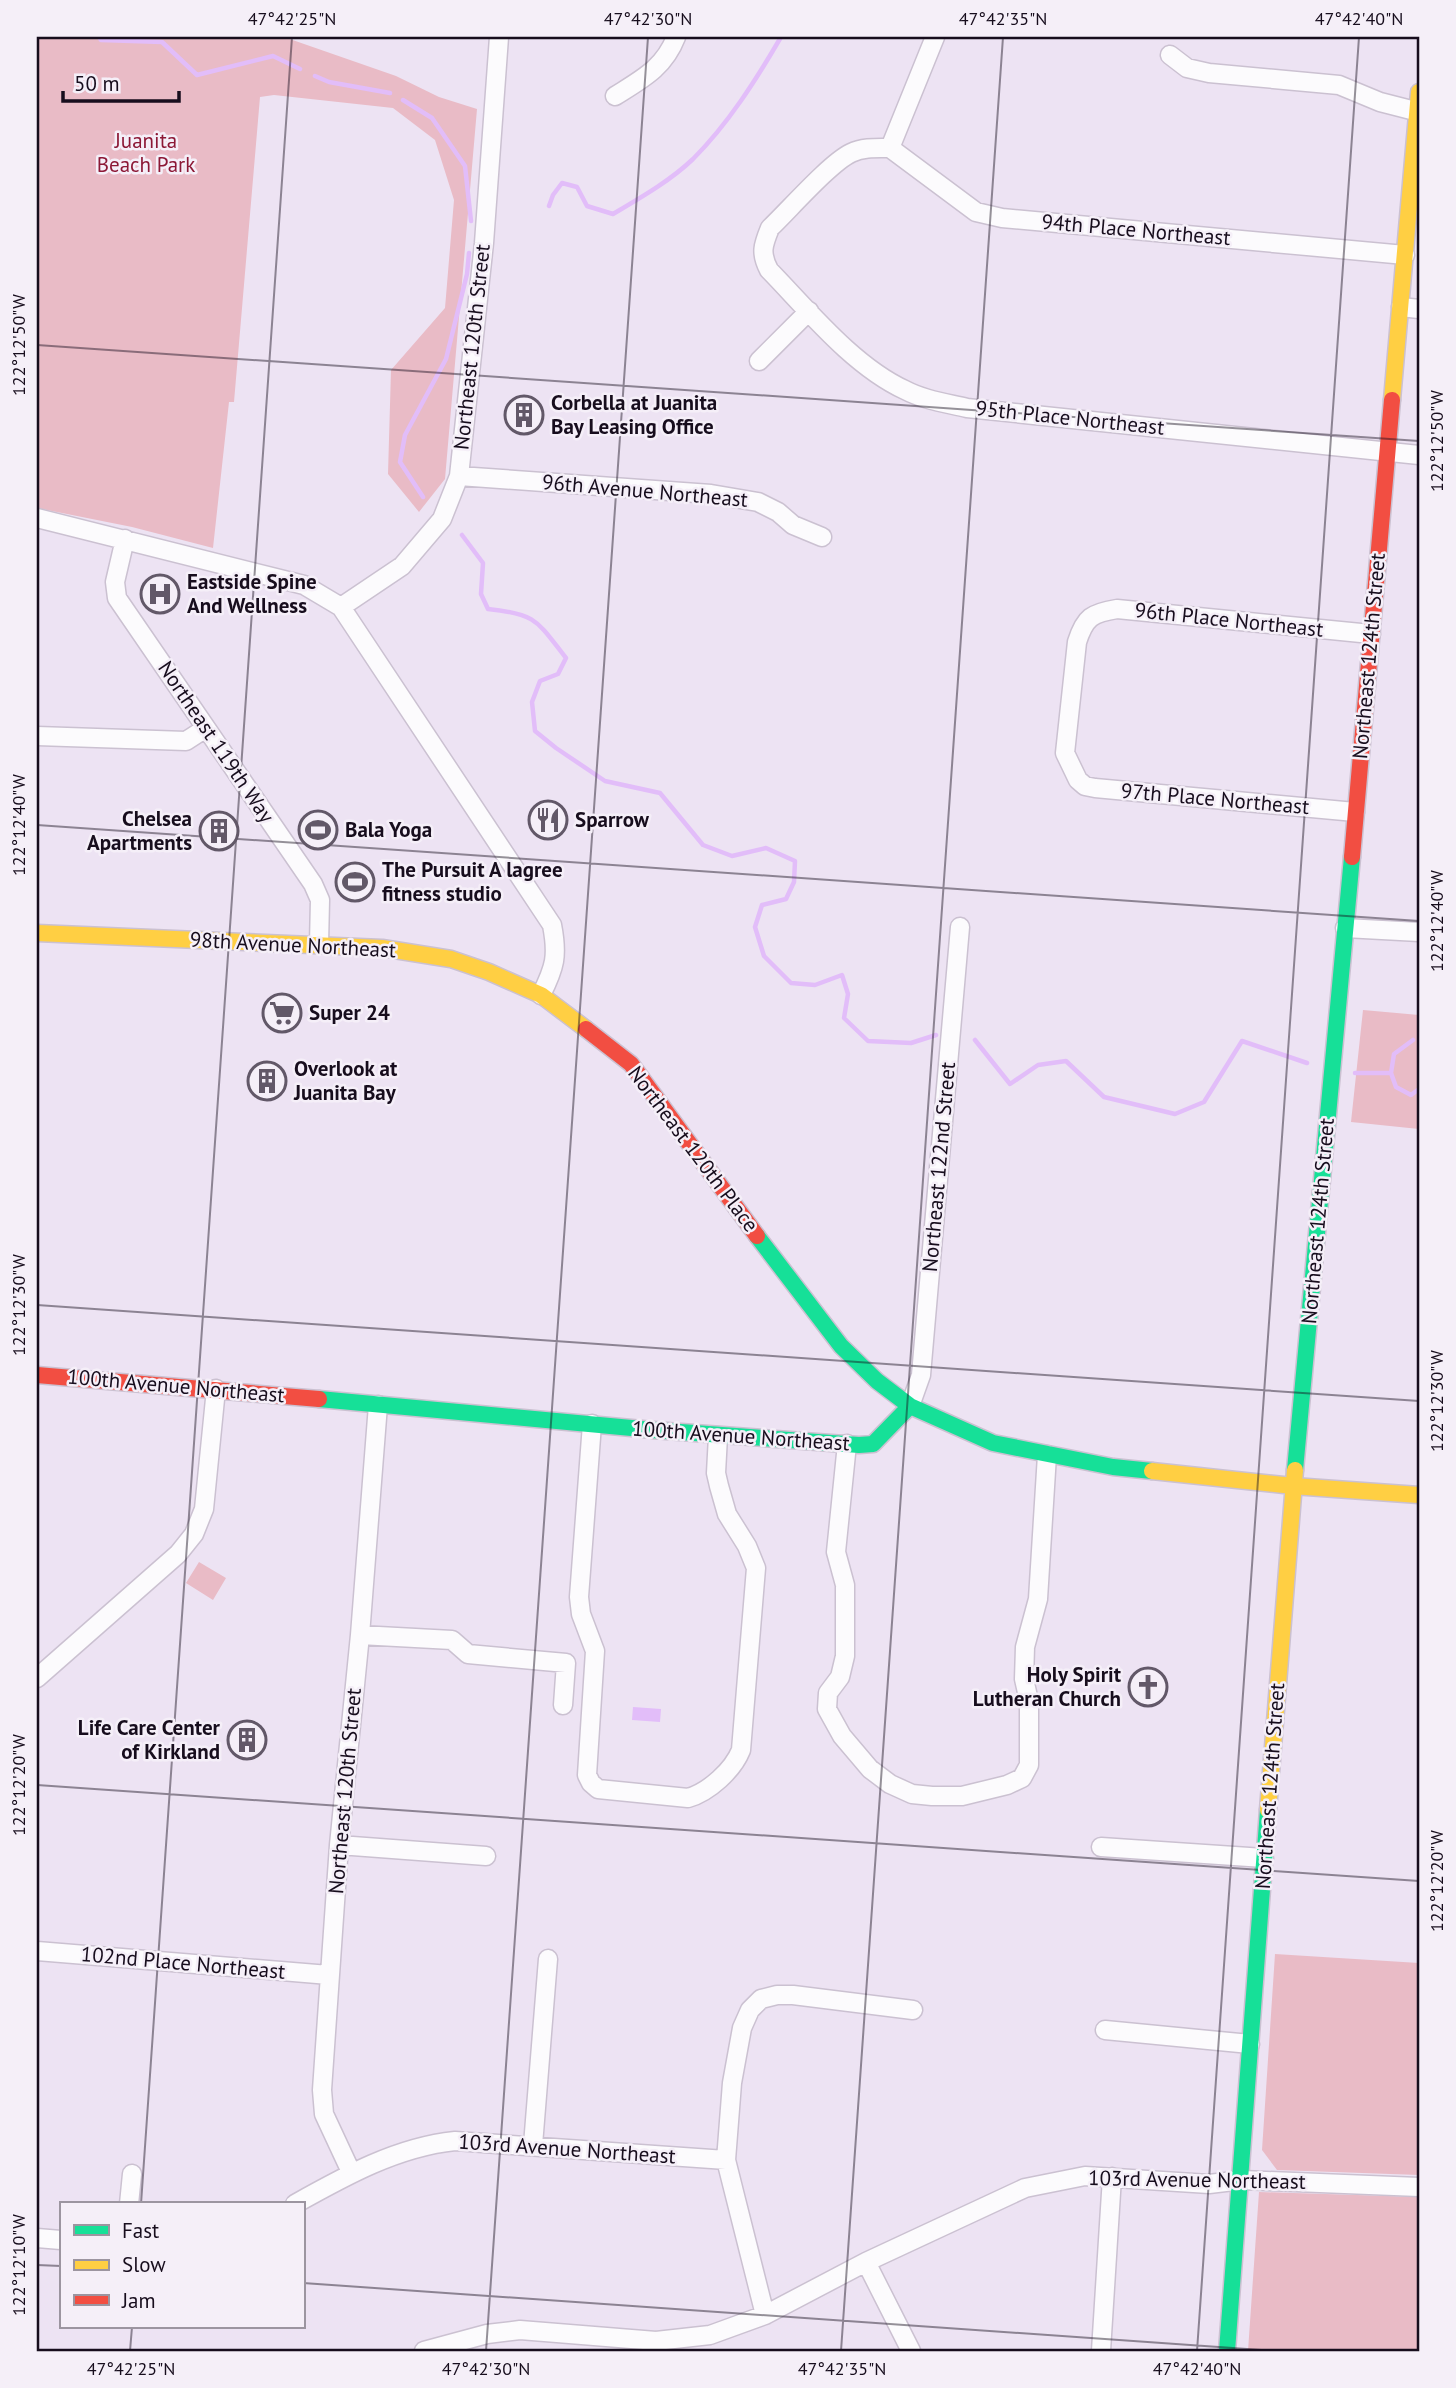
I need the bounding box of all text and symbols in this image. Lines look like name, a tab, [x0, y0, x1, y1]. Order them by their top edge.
text: 47°42'25"N	[248, 7, 336, 30]
text: 47°42'30"N	[604, 7, 692, 30]
text: 47°42'35"N	[959, 7, 1047, 30]
text: 47°42'40"N	[1315, 7, 1403, 30]
scale bar	[63, 60, 178, 104]
text: 50 m	[74, 70, 120, 97]
park label: Juanita Beach Park	[97, 127, 195, 178]
street label: 94th Place Northeast	[1040, 208, 1232, 251]
street label: Northeast 120th Street	[447, 243, 496, 451]
text: 122°12'50"W	[7, 294, 30, 396]
place label: Corbella at Juanita Bay Leasing Office	[551, 389, 717, 440]
text: 122°12'50"W	[1425, 390, 1448, 492]
building icon: Corbella at Juanita Bay Leasing Office	[503, 394, 545, 436]
street label: 95th Place Northeast	[974, 394, 1166, 441]
street label: 96th Avenue Northeast	[541, 468, 749, 513]
street label: Northeast 124th Street	[1346, 552, 1391, 760]
place label: Eastside Spine And Wellness	[187, 568, 317, 619]
hospital icon: Eastside Spine And Wellness	[139, 573, 181, 615]
street label: 96th Place Northeast	[1133, 596, 1325, 643]
street label: Northeast 119th Way	[152, 656, 281, 828]
text: 122°12'40"W	[7, 774, 30, 876]
street label: 97th Place Northeast	[1120, 777, 1310, 820]
restaurant icon: Sparrow	[527, 799, 569, 841]
place label: Chelsea Apartments	[87, 805, 192, 856]
place label: Sparrow	[575, 806, 650, 833]
sports icon: Bala Yoga	[297, 809, 339, 851]
building icon: Chelsea Apartments	[198, 810, 240, 852]
place label: Bala Yoga	[345, 816, 432, 843]
place label: The Pursuit A lagree fitness studio	[382, 856, 563, 907]
sports icon: The Pursuit A lagree fitness studio	[334, 861, 376, 903]
text: 122°12'40"W	[1425, 870, 1448, 972]
street label: 98th Avenue Northeast	[189, 926, 397, 963]
supermarket icon: Super 24	[261, 992, 303, 1034]
place label: Super 24	[309, 999, 390, 1026]
place label: Overlook at Juanita Bay	[293, 1055, 398, 1106]
building icon: Overlook at Juanita Bay	[246, 1060, 288, 1102]
street label: Northeast 120th Place	[622, 1060, 765, 1237]
street label: Northeast 122nd Street	[916, 1061, 961, 1273]
street label: Northeast 124th Street	[1295, 1117, 1340, 1325]
text: 122°12'30"W	[7, 1254, 30, 1356]
text: 122°12'30"W	[1425, 1350, 1448, 1452]
street label: 100th Avenue Northeast	[66, 1363, 286, 1408]
street label: 100th Avenue Northeast	[631, 1414, 851, 1457]
place label: Holy Spirit Lutheran Church	[973, 1661, 1122, 1712]
church icon: Holy Spirit Lutheran Church	[1127, 1666, 1169, 1708]
street label: Northeast 124th Street	[1249, 1682, 1290, 1890]
street label: Northeast 120th Street	[322, 1687, 367, 1895]
place label: Life Care Center of Kirkland	[78, 1714, 221, 1765]
building icon: Life Care Center of Kirkland	[226, 1719, 268, 1761]
text: 122°12'20"W	[7, 1734, 30, 1836]
text: 122°12'20"W	[1425, 1830, 1448, 1932]
street label: 102nd Place Northeast	[80, 1940, 286, 1985]
street label: 103rd Avenue Northeast	[457, 2127, 677, 2170]
street label: 103rd Avenue Northeast	[1088, 2164, 1306, 2195]
legend	[60, 2202, 304, 2328]
text: 122°12'10"W	[7, 2214, 30, 2316]
text: Fast	[122, 2217, 159, 2244]
text: Slow	[122, 2251, 166, 2278]
text: Jam	[121, 2287, 156, 2314]
text: 47°42'25"N	[87, 2357, 175, 2380]
text: 47°42'30"N	[442, 2357, 530, 2380]
text: 47°42'35"N	[798, 2357, 886, 2380]
text: 47°42'40"N	[1153, 2357, 1241, 2380]

